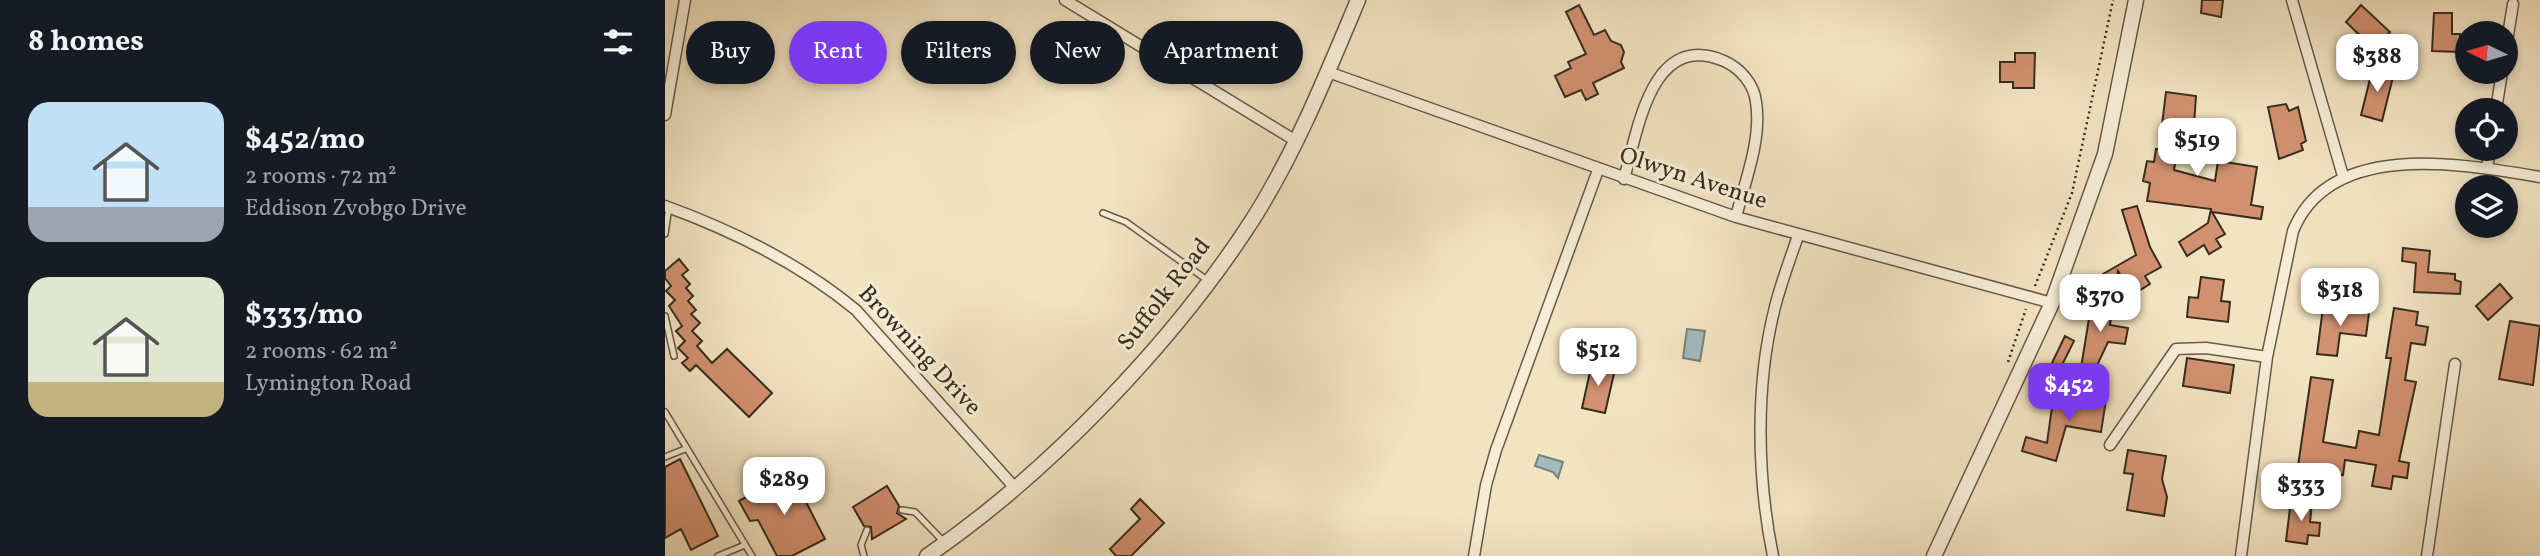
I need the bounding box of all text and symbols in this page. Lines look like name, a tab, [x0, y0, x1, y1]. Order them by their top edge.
text: 8 homes	[28, 21, 144, 63]
chip: Buy	[686, 21, 775, 84]
chip: Rent	[789, 21, 887, 84]
chip: Filters	[901, 21, 1016, 84]
chip: New	[1030, 21, 1125, 84]
chip: Apartment	[1139, 21, 1303, 84]
north arrow	[2455, 21, 2518, 84]
map controls	[2455, 21, 2518, 238]
icon: filters	[599, 23, 637, 61]
pin: $388	[2336, 34, 2418, 94]
text: $388	[2352, 41, 2402, 73]
button: locate	[2455, 98, 2518, 161]
pin: $519	[2156, 118, 2238, 178]
text: $452/mo	[245, 119, 365, 161]
text: $519	[2174, 125, 2220, 157]
icon: home	[84, 130, 168, 214]
street label: Olwyn Avenue	[1615, 139, 1771, 219]
text: 2 rooms · 72 m²	[245, 161, 396, 193]
button: layers	[2455, 175, 2518, 238]
text: Eddison Zvobgo Drive	[245, 193, 467, 225]
street label: Suffolk Road	[1110, 232, 1220, 358]
pin: $318	[2299, 268, 2381, 328]
pin: $370	[2059, 274, 2141, 334]
text: $318	[2317, 275, 2363, 307]
street label: Browning Drive	[849, 278, 989, 424]
text: $370	[2076, 281, 2124, 313]
text: $333/mo	[245, 294, 363, 336]
icon: home	[84, 305, 168, 389]
pin: $512	[1557, 328, 1639, 388]
text: $512	[1575, 335, 1621, 367]
text: 2 rooms · 62 m²	[245, 336, 397, 368]
pin: $452	[2028, 364, 2110, 423]
text: Lymington Road	[245, 368, 412, 400]
text: $452	[2044, 370, 2094, 402]
pin: $289	[743, 458, 825, 517]
pin: $333	[2260, 463, 2342, 523]
text: $289	[759, 464, 809, 496]
text: $333	[2277, 470, 2325, 502]

